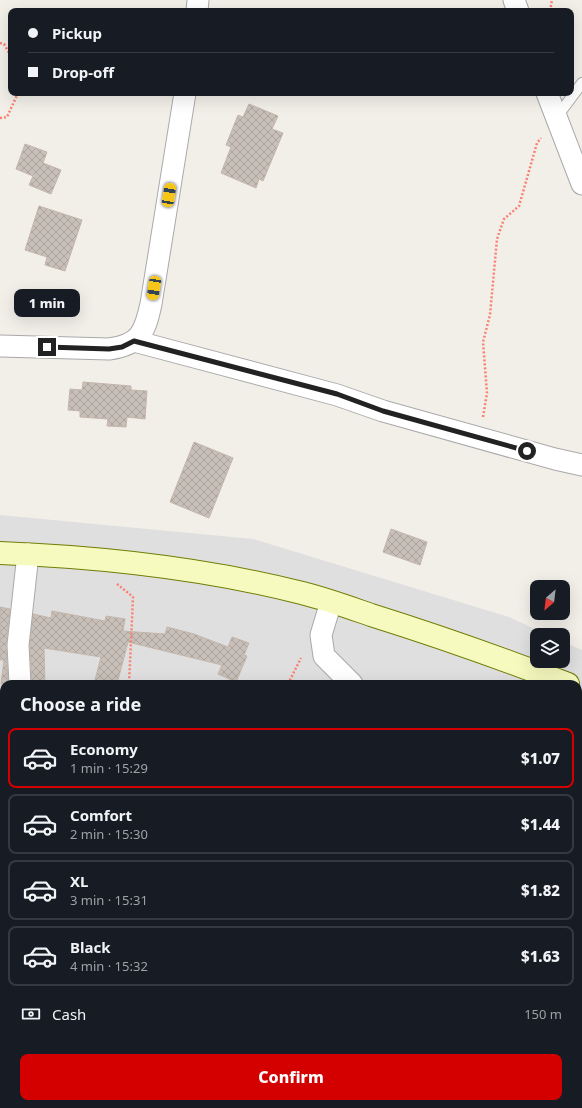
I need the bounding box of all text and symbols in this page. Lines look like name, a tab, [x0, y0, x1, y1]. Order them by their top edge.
text: Pickup	[52, 23, 102, 43]
text: Drop-off	[52, 62, 114, 82]
car	[161, 182, 177, 208]
car	[146, 275, 162, 301]
callout: 1 min	[14, 289, 80, 317]
text: 1 min	[29, 294, 65, 312]
route end	[38, 338, 56, 356]
route start	[518, 442, 536, 460]
north arrow	[530, 580, 570, 620]
map controls	[530, 580, 570, 668]
button: layers	[530, 628, 570, 668]
text: Choose a ride	[20, 692, 141, 716]
text: Economy	[70, 739, 138, 759]
icon: car	[22, 740, 58, 776]
text: $1.07	[521, 748, 560, 768]
text: 1 min · 15:29	[70, 759, 148, 777]
text: Comfort	[70, 805, 132, 825]
icon: car	[22, 806, 58, 842]
text: $1.44	[521, 814, 560, 834]
text: 2 min · 15:30	[70, 825, 148, 843]
text: XL	[70, 871, 88, 891]
icon: car	[22, 872, 58, 908]
text: $1.82	[521, 880, 560, 900]
text: 3 min · 15:31	[70, 891, 148, 909]
text: Black	[70, 937, 110, 957]
icon: car	[22, 938, 58, 974]
text: $1.63	[521, 946, 560, 966]
text: 4 min · 15:32	[70, 957, 148, 975]
icon: cash	[20, 1003, 42, 1025]
text: Cash	[52, 1004, 86, 1024]
text: 150 m	[524, 1005, 562, 1023]
button: Confirm	[20, 1054, 562, 1100]

